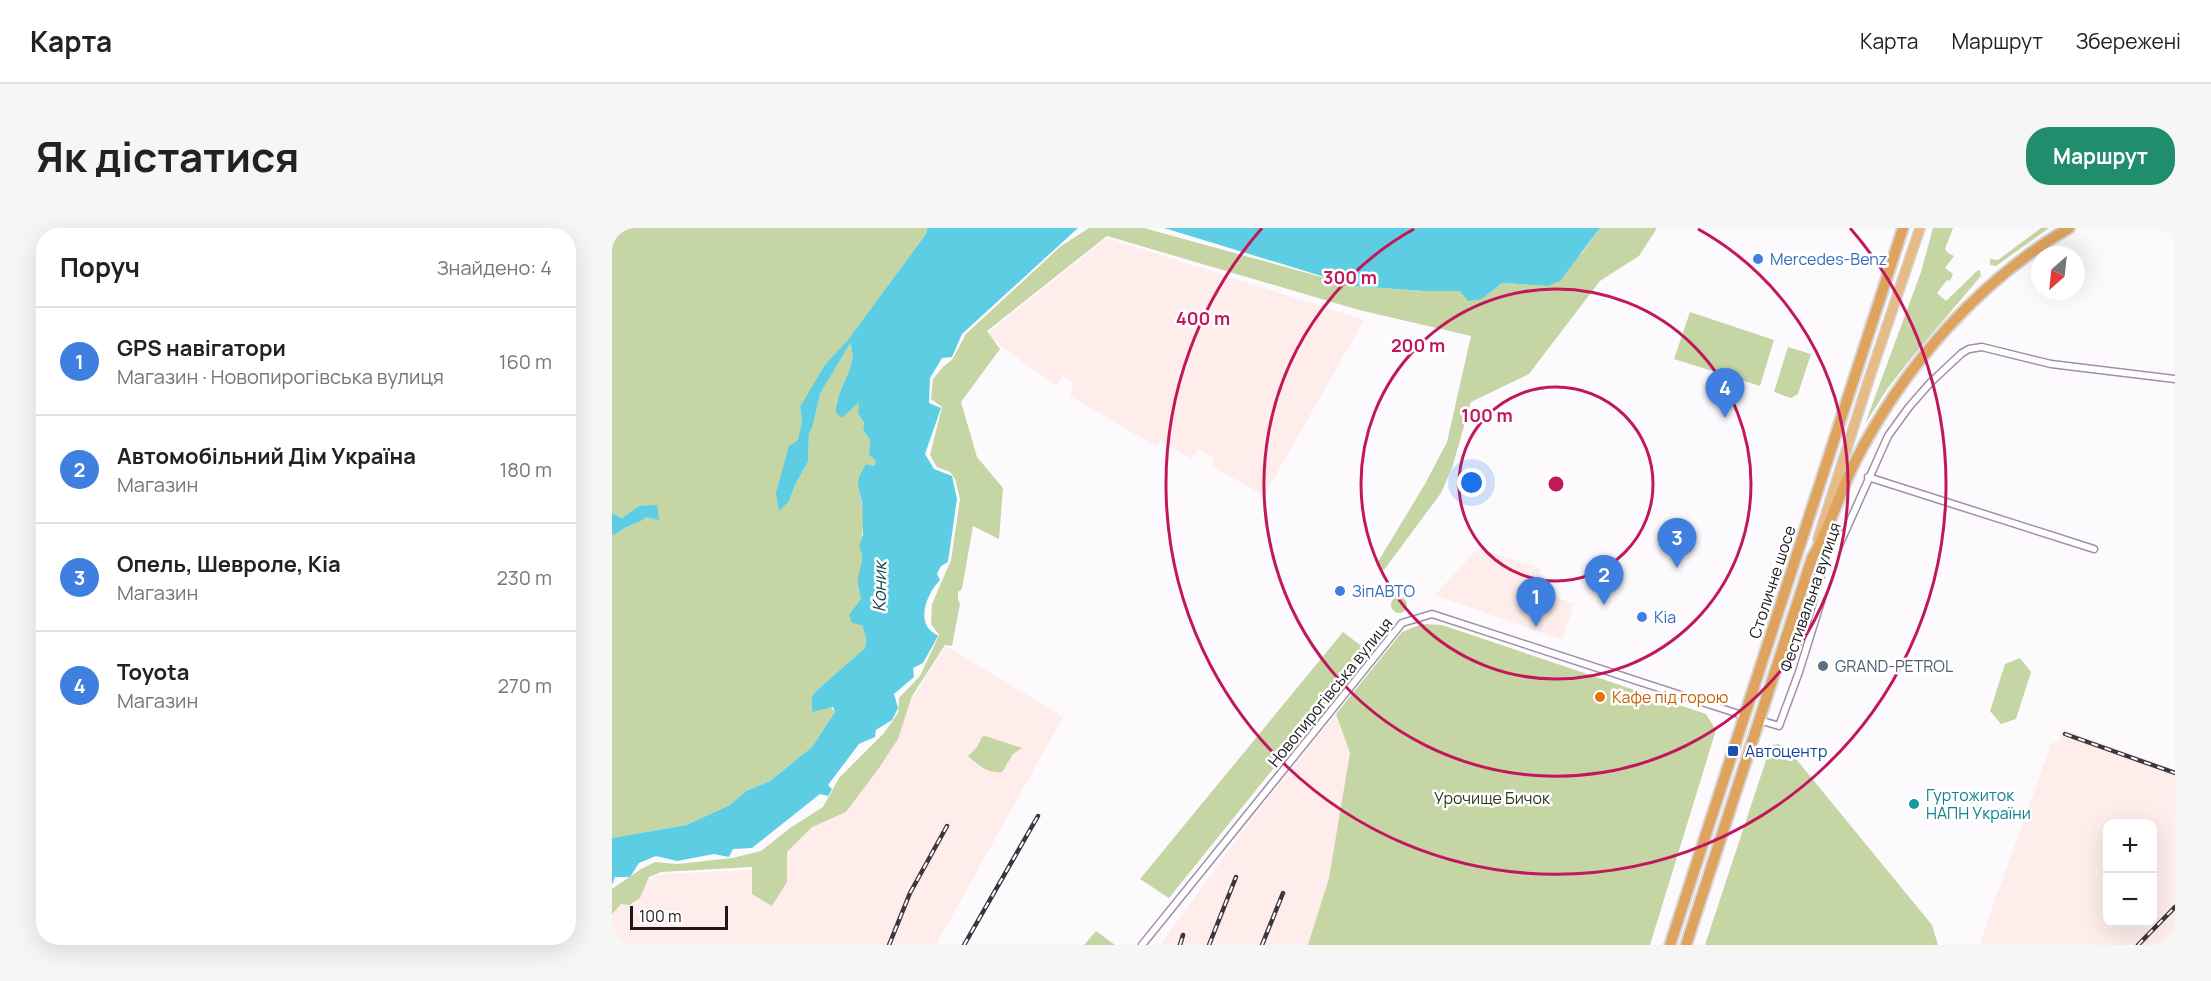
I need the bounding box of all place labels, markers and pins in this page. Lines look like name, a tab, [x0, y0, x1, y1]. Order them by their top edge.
place label: Mercedes-Benz	[1770, 248, 1887, 270]
marker: Mercedes-Benz	[1751, 252, 1765, 266]
pin: 4	[1706, 368, 1744, 418]
centre of rings	[1546, 474, 1566, 494]
pin: 3	[1658, 518, 1696, 568]
pin: 2	[1584, 556, 1624, 605]
pin: 1	[1516, 578, 1556, 627]
place label: ЗіпАВТО	[1352, 580, 1416, 602]
marker: ЗіпАВТО	[1333, 584, 1347, 598]
place label: Kia	[1654, 606, 1676, 628]
marker: Kia	[1635, 610, 1649, 624]
place label: GRAND-PETROL	[1835, 655, 1953, 677]
marker: GRAND-PETROL	[1816, 659, 1830, 673]
place label: Кафе під горою	[1612, 686, 1729, 708]
marker: Кафе під горою	[1593, 690, 1607, 704]
place label: Автоцентр	[1745, 740, 1827, 762]
marker: Автоцентр	[1726, 744, 1740, 758]
place label: Гуртожиток НАПН України	[1926, 784, 2031, 824]
marker: Гуртожиток НАПН України	[1907, 797, 1921, 811]

